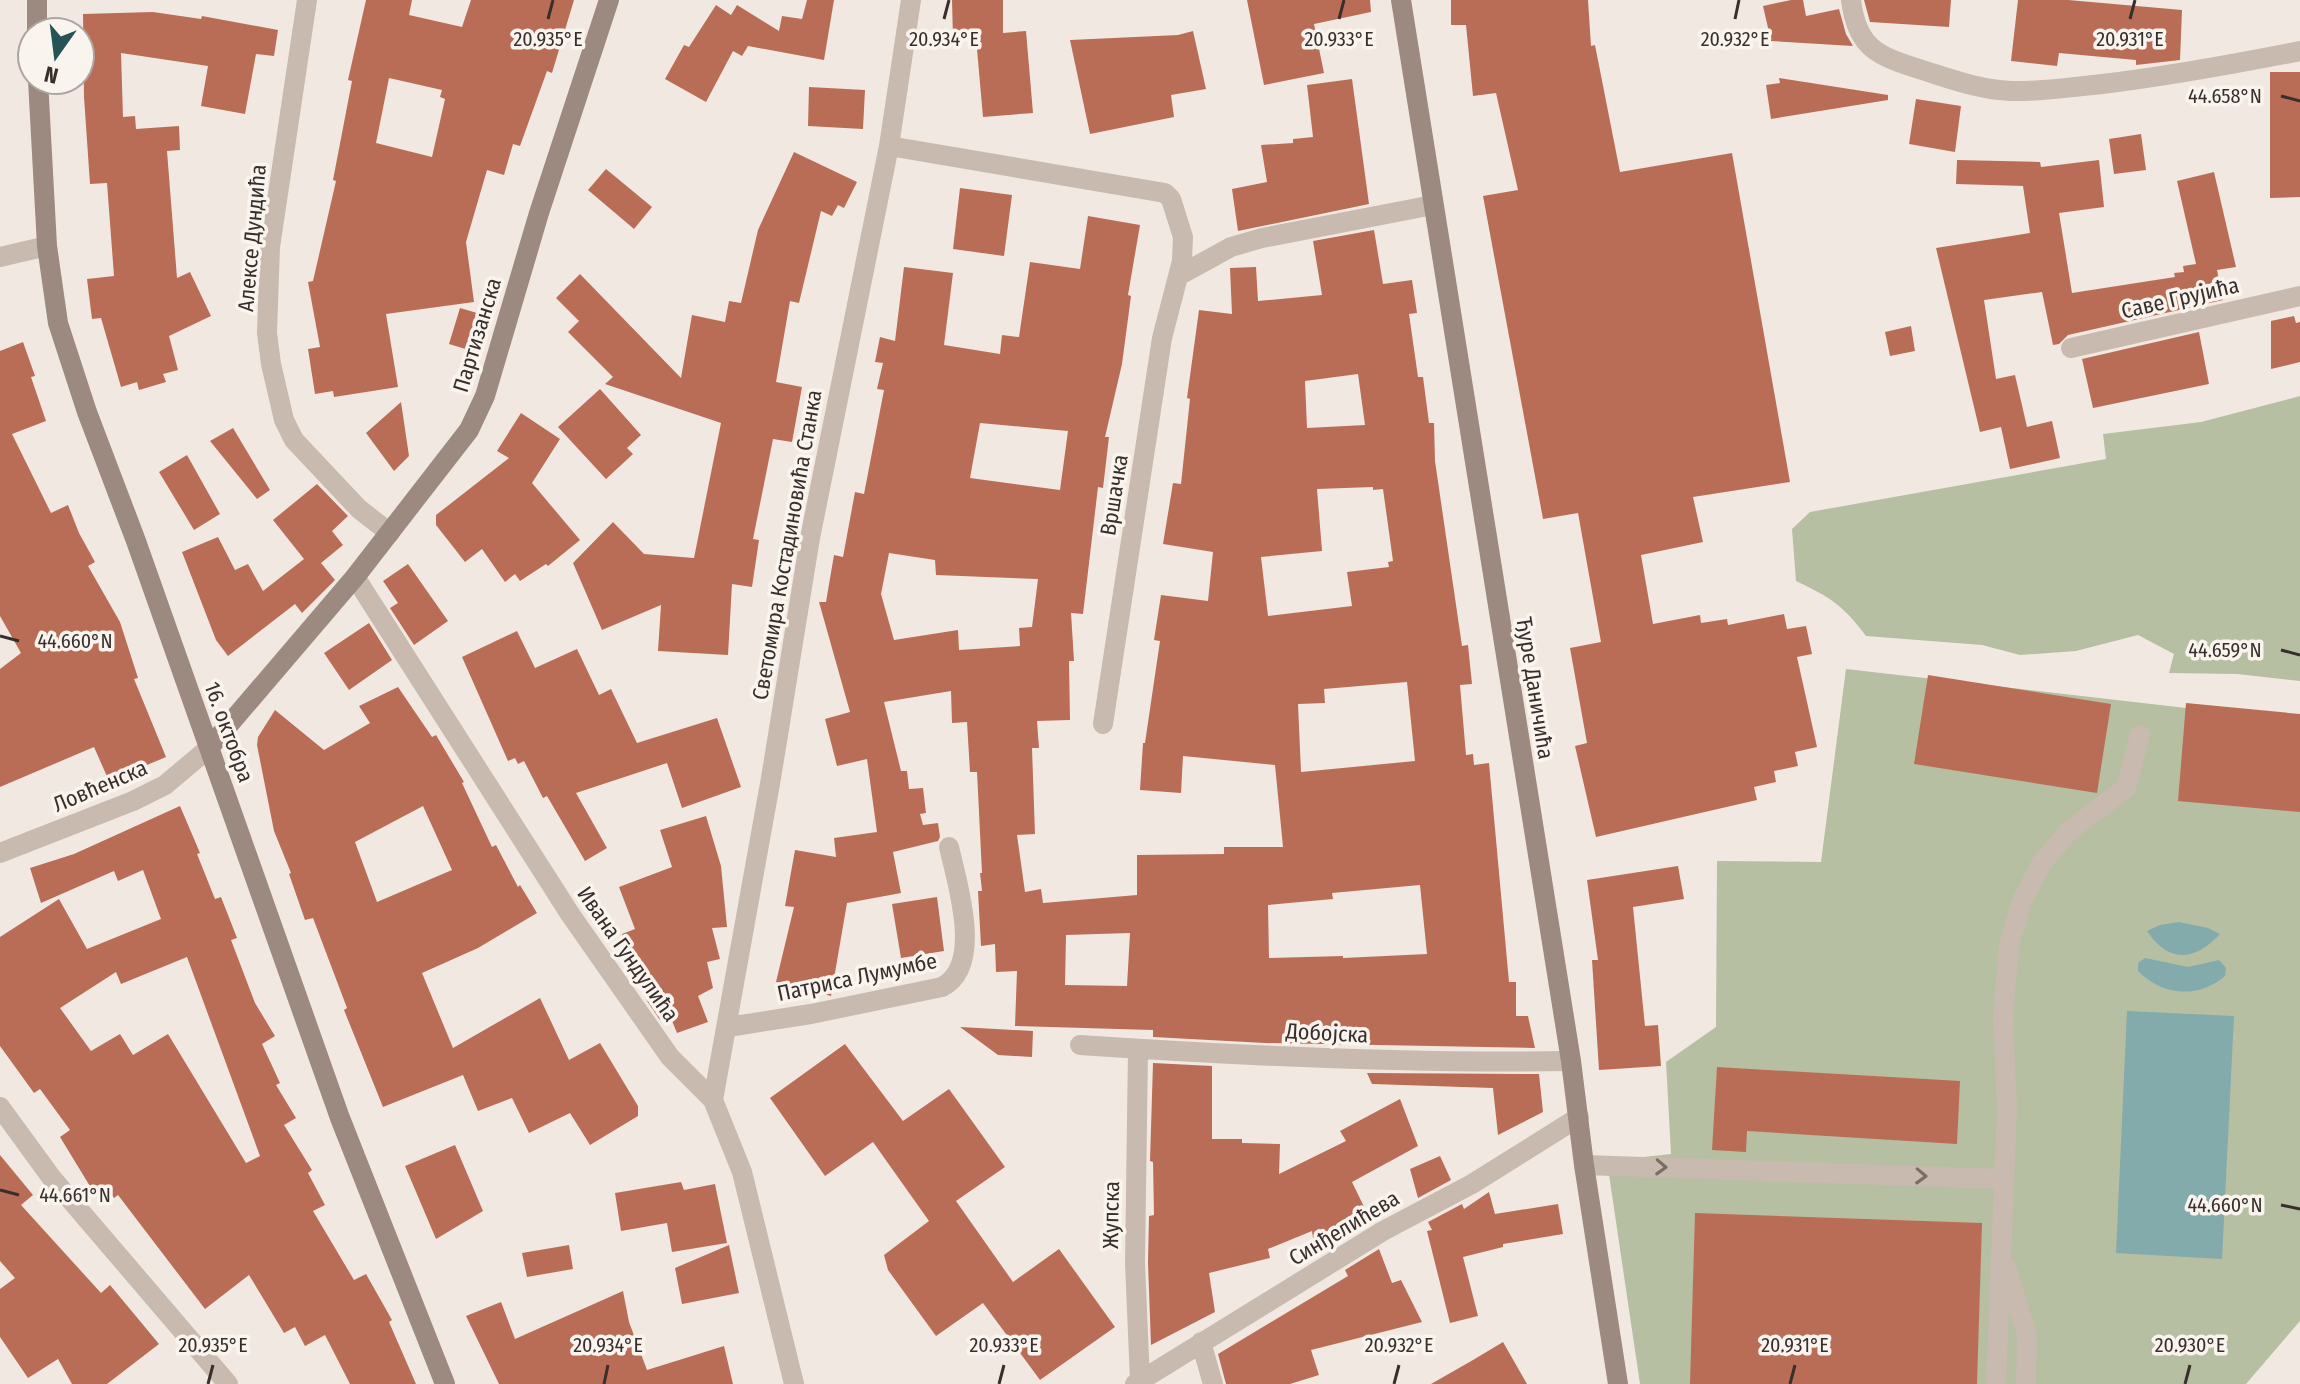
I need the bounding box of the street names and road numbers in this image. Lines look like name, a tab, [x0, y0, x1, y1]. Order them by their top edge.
street label: Алексе Дундића	[232, 163, 272, 313]
street label: Саве Грујића	[2118, 271, 2242, 325]
street label: Партизанска	[447, 275, 507, 395]
street label: Светомира Костадиновића Станка	[746, 388, 828, 702]
street label: Вршачка	[1094, 452, 1134, 538]
street label: Ђуре Даничића	[1510, 615, 1560, 761]
street label: 16. октобра	[198, 678, 260, 786]
street label: Ловћенска	[49, 754, 151, 818]
street label: Ивана Гундулића	[571, 881, 685, 1027]
street label: Патриса Лумумбе	[775, 947, 939, 1007]
street label: Добојска	[1284, 1017, 1369, 1049]
street label: Жупска	[1097, 1181, 1125, 1249]
street label: Синђелићева	[1284, 1184, 1404, 1272]

